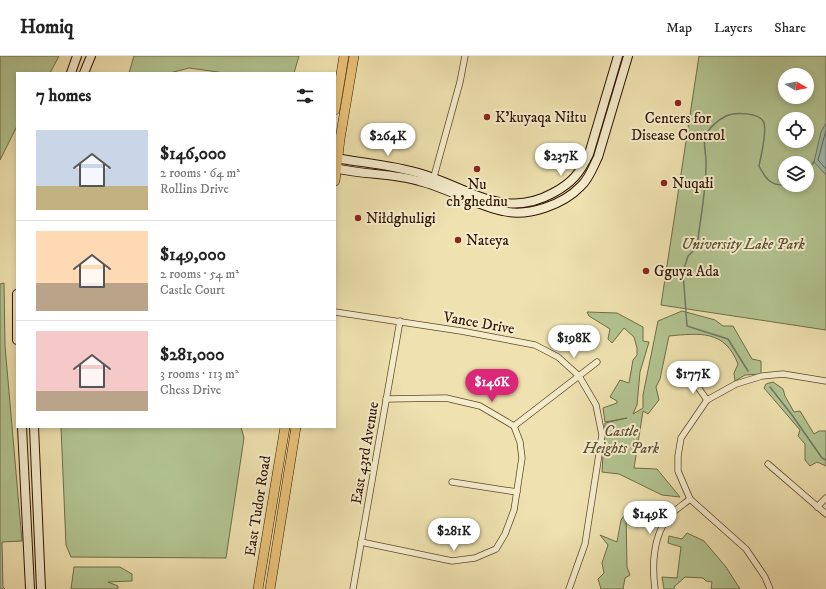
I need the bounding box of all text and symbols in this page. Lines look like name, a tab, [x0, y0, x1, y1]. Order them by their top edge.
text: Homiq	[20, 16, 73, 39]
text: Map	[666, 19, 692, 37]
text: Layers	[714, 19, 752, 37]
text: Share	[774, 19, 806, 37]
north arrow	[778, 68, 814, 104]
map controls	[778, 68, 814, 192]
text: 7 homes	[36, 85, 91, 107]
icon: filters	[294, 85, 316, 107]
marker: Centers for Disease Control	[673, 98, 683, 108]
place label: K’kuyaqa Niłtu	[495, 108, 587, 127]
place label: Centers for Disease Control	[631, 109, 726, 145]
marker: K’kuyaqa Niłtu	[482, 112, 492, 122]
button: locate	[778, 112, 814, 148]
pin: $264K	[360, 123, 416, 157]
text: $264K	[370, 128, 406, 144]
text: $146,000	[160, 143, 226, 165]
pin: $237K	[533, 143, 589, 177]
icon: home	[68, 146, 116, 194]
text: $237K	[544, 148, 578, 164]
button: layers	[778, 156, 814, 192]
marker: Nu ch’ghednu	[472, 164, 482, 174]
text: 2 rooms · 64 m²	[160, 165, 240, 181]
place label: Nuqałi	[672, 174, 714, 193]
place label: Nu ch’ghednu	[446, 175, 508, 211]
marker: Nuqałi	[659, 178, 669, 188]
text: Rollins Drive	[160, 181, 229, 197]
place label: Niłdghuligi	[366, 209, 436, 228]
marker: Niłdghuligi	[353, 213, 363, 223]
place label: Nateya	[466, 231, 509, 250]
marker: Nateya	[453, 235, 463, 245]
park label: University Lake Park	[681, 235, 806, 254]
text: $149,000	[160, 244, 226, 266]
icon: home	[68, 247, 116, 295]
place label: Gguya Ada	[654, 262, 720, 281]
text: 2 rooms · 54 m²	[160, 266, 239, 282]
marker: Gguya Ada	[641, 266, 651, 276]
text: Castle Court	[160, 282, 225, 298]
street label: Vance Drive	[441, 307, 516, 339]
pin: $198K	[546, 325, 602, 359]
text: $198K	[557, 330, 591, 346]
text: $281,000	[160, 344, 224, 366]
icon: home	[68, 347, 116, 395]
pin: $177K	[665, 361, 721, 395]
text: 3 rooms · 113 m²	[160, 366, 239, 382]
text: $177K	[676, 366, 710, 382]
pin: $146K	[464, 369, 520, 403]
text: $146K	[474, 374, 510, 390]
text: Chess Drive	[160, 382, 221, 398]
street label: East 43rd Avenue	[347, 400, 383, 506]
park label: Castle Heights Park	[582, 422, 660, 458]
street label: East Tudor Road	[241, 454, 275, 558]
pin: $149K	[622, 501, 678, 535]
text: $149K	[633, 506, 667, 522]
pin: $281K	[426, 518, 482, 552]
text: $281K	[437, 523, 471, 539]

